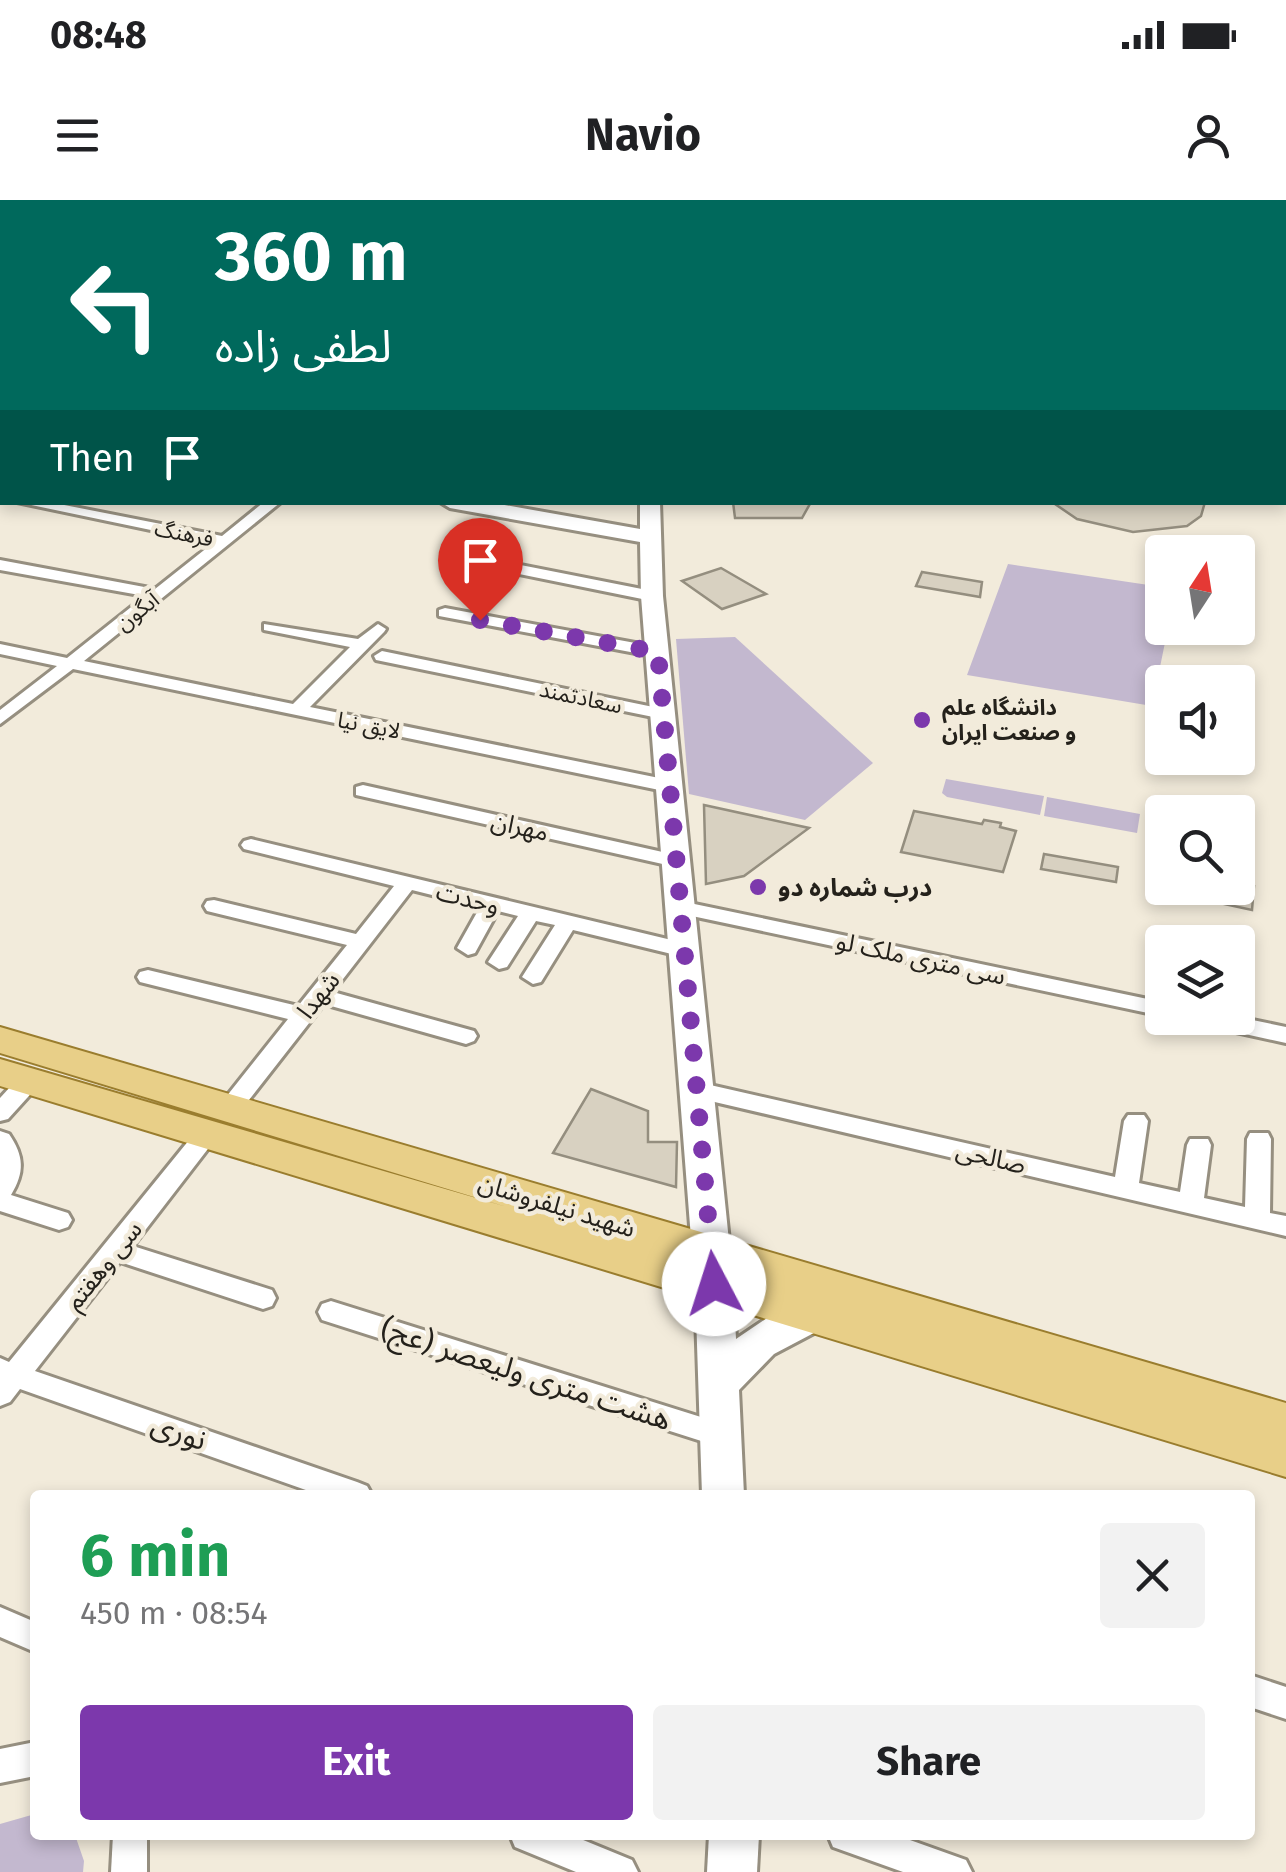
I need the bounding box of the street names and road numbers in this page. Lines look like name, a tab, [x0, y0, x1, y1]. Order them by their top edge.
street label: فرهنگ	[152, 515, 216, 552]
street label: آبگون	[110, 585, 166, 637]
street label: سعادتمند	[537, 676, 625, 719]
street label: لایق نیا	[335, 706, 403, 745]
street label: مهران	[488, 806, 551, 848]
street label: وحدت	[433, 877, 502, 921]
street label: سی متری ملک لو	[833, 926, 1008, 992]
street label: شهدا	[291, 966, 346, 1025]
street label: صالحی	[953, 1135, 1029, 1181]
street label: شهید نیلفروشان	[475, 1168, 639, 1244]
street label: سی وهفتم	[59, 1215, 152, 1319]
street label: هشت متری ولیعصر (عج)	[375, 1310, 676, 1442]
street label: نوری	[147, 1406, 211, 1458]

